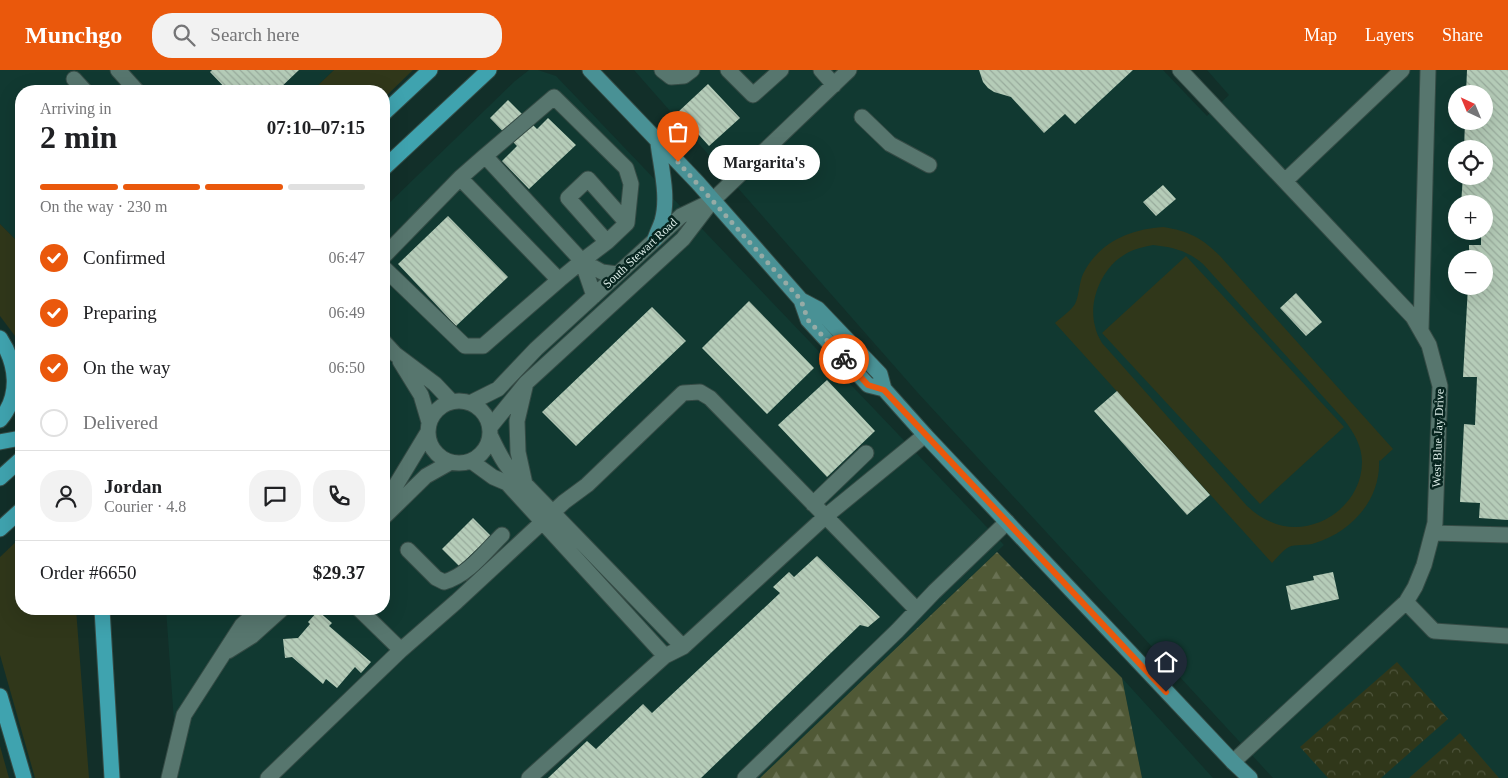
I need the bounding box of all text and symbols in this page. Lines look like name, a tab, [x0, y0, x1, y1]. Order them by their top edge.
search box	[152, 13, 502, 58]
icon: search	[170, 21, 198, 49]
text: Munchgo	[25, 22, 122, 48]
text: Search here	[210, 24, 300, 45]
text: Map	[1304, 25, 1337, 45]
text: Layers	[1365, 25, 1414, 45]
text: Share	[1442, 25, 1483, 45]
north arrow	[1448, 85, 1492, 130]
map controls	[1448, 85, 1493, 295]
text: Arriving in	[40, 100, 112, 117]
pin	[657, 111, 699, 162]
text: 07:10–07:15	[267, 117, 365, 138]
icon: bag	[664, 118, 692, 146]
text: 2 min	[40, 119, 117, 155]
button: locate	[1448, 140, 1493, 185]
callout: Margarita's	[708, 144, 820, 180]
text: Margarita's	[723, 154, 805, 171]
button: +	[1448, 195, 1493, 240]
text: On the way · 230 m	[40, 198, 168, 215]
street label: South Stewart Road	[600, 215, 680, 291]
icon: check	[40, 244, 68, 272]
text: Confirmed	[83, 247, 165, 268]
text: 06:47	[329, 249, 365, 266]
button: −	[1448, 250, 1493, 295]
icon: check	[40, 299, 68, 327]
text: Preparing	[83, 302, 157, 323]
text: 06:49	[329, 304, 365, 321]
courier	[819, 334, 869, 384]
icon: bike	[830, 345, 858, 373]
icon: check	[40, 354, 68, 382]
text: On the way	[83, 357, 171, 378]
text: 06:50	[329, 359, 365, 376]
street label: West Blue Jay Drive	[1429, 388, 1447, 488]
text: Delivered	[83, 412, 158, 433]
button: person	[40, 470, 92, 522]
button: chat	[249, 470, 301, 522]
button: phone	[313, 470, 365, 522]
text: Jordan	[104, 476, 162, 497]
text: Courier · 4.8	[104, 498, 186, 515]
text: Order #6650	[40, 562, 137, 583]
text: $29.37	[313, 562, 365, 583]
pin	[1145, 641, 1187, 692]
icon: home	[1152, 648, 1180, 676]

